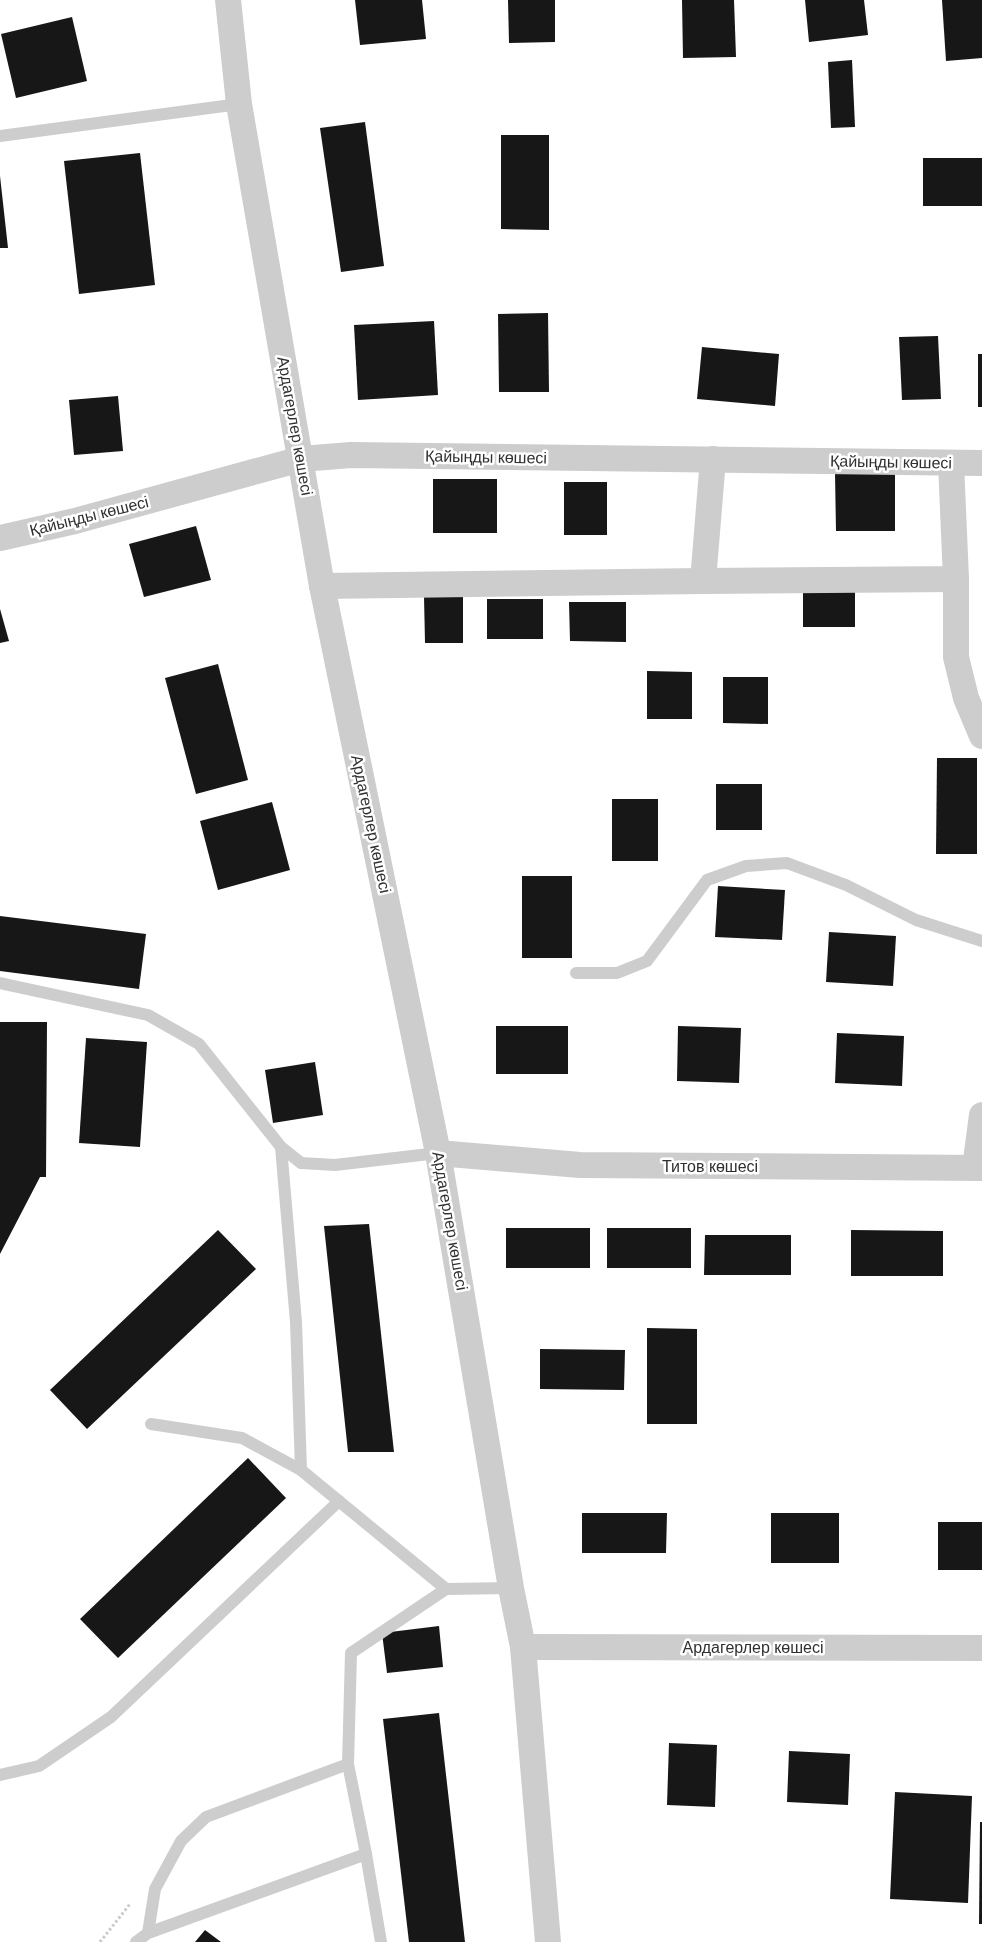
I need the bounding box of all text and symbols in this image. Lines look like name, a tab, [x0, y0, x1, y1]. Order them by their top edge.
street label: Ардагерлер көшесі	[274, 355, 316, 497]
street label: Қайыңды көшесі	[425, 447, 547, 467]
street label: Қайыңды көшесі	[830, 452, 952, 472]
street label: Қайыңды көшесі	[28, 493, 150, 539]
street label: Ардагерлер көшесі	[348, 753, 394, 895]
street label: Ардагерлер көшесі	[429, 1150, 471, 1292]
street label: Титов көшесі	[662, 1158, 758, 1175]
street label: Ардагерлер көшесі	[683, 1639, 823, 1656]

